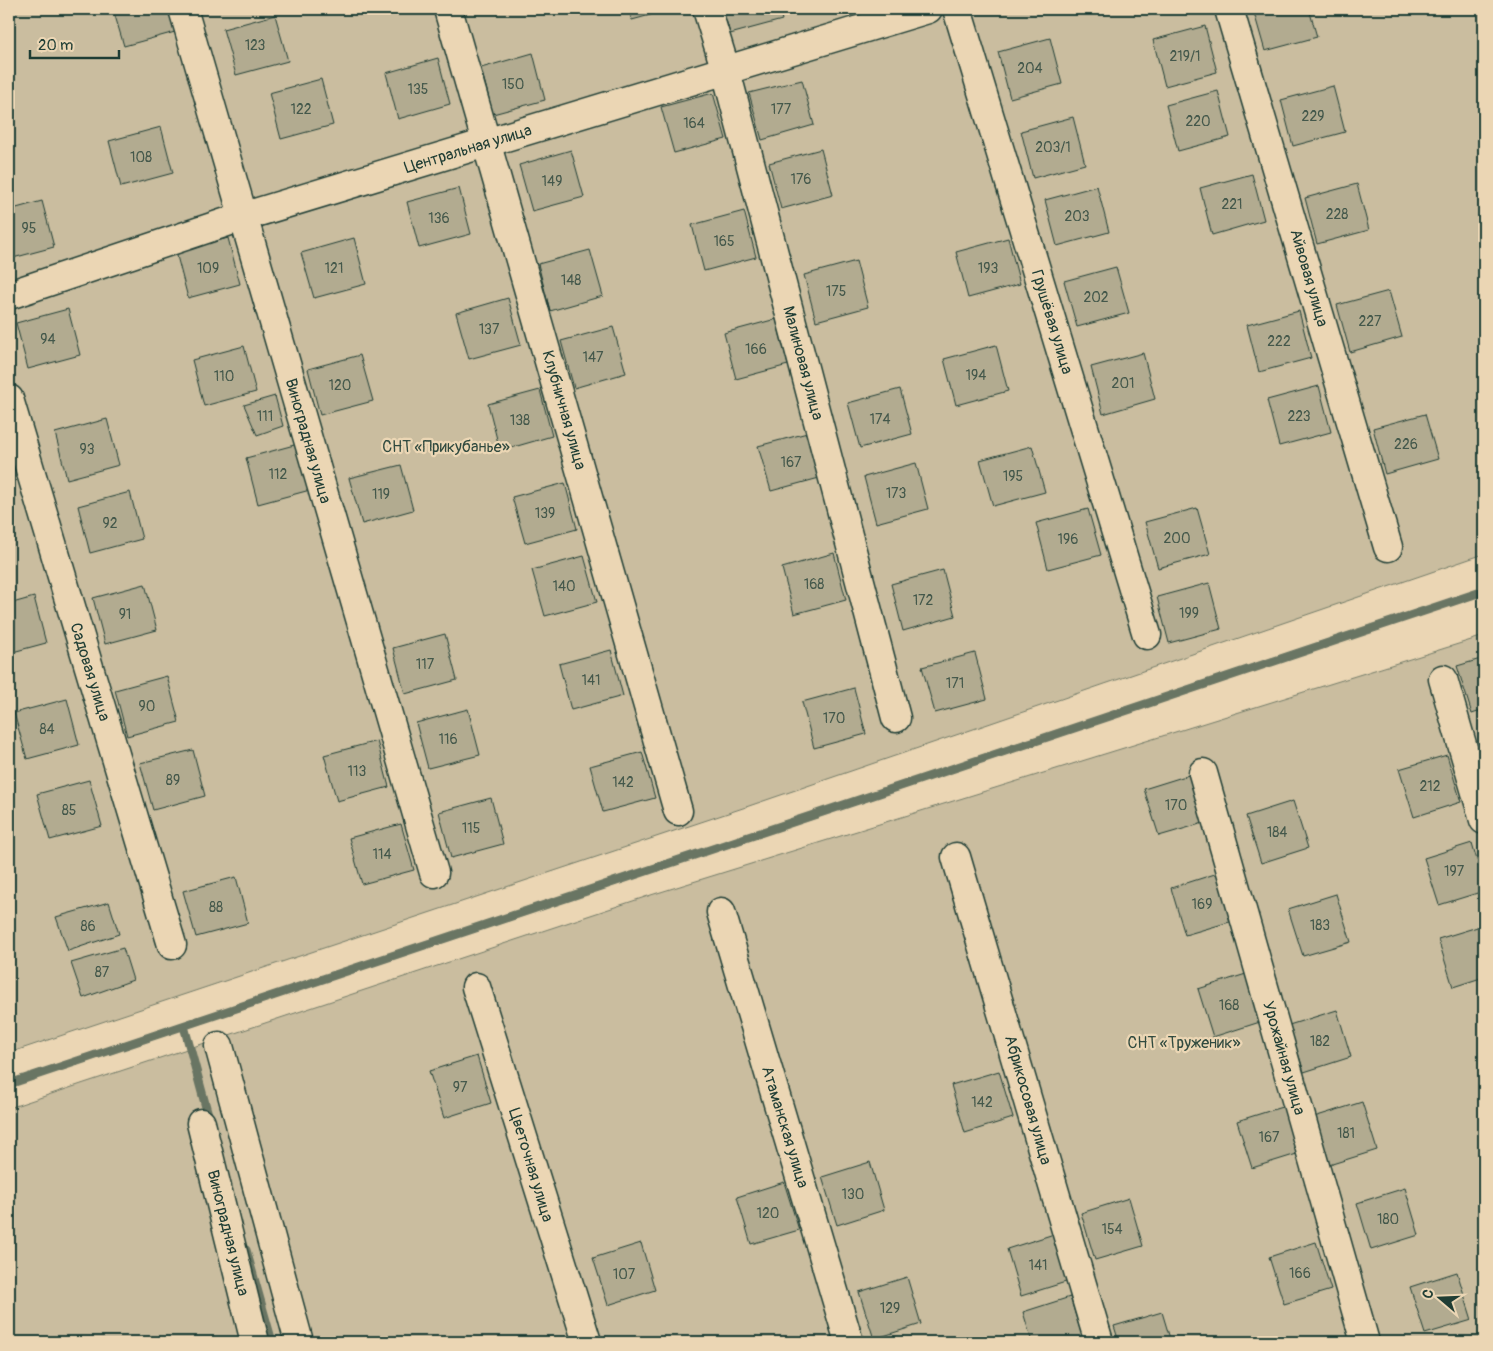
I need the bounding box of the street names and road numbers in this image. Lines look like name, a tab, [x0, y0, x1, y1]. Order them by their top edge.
street label: Центральная улица	[402, 120, 534, 178]
street label: Айвовая улица	[1286, 227, 1332, 329]
street label: Грушёвая улица	[1027, 267, 1077, 377]
street label: Малиновая улица	[778, 304, 828, 422]
street label: Клубничная улица	[537, 348, 591, 472]
street label: Виноградная улица	[281, 376, 335, 506]
street label: Садовая улица	[66, 620, 114, 724]
street label: Урожайная улица	[1258, 999, 1310, 1117]
street label: Абрикосовая улица	[1000, 1033, 1056, 1167]
street label: Атаманская улица	[757, 1064, 813, 1190]
street label: Цветочная улица	[504, 1106, 558, 1224]
street label: Виноградная улица	[203, 1168, 253, 1298]

